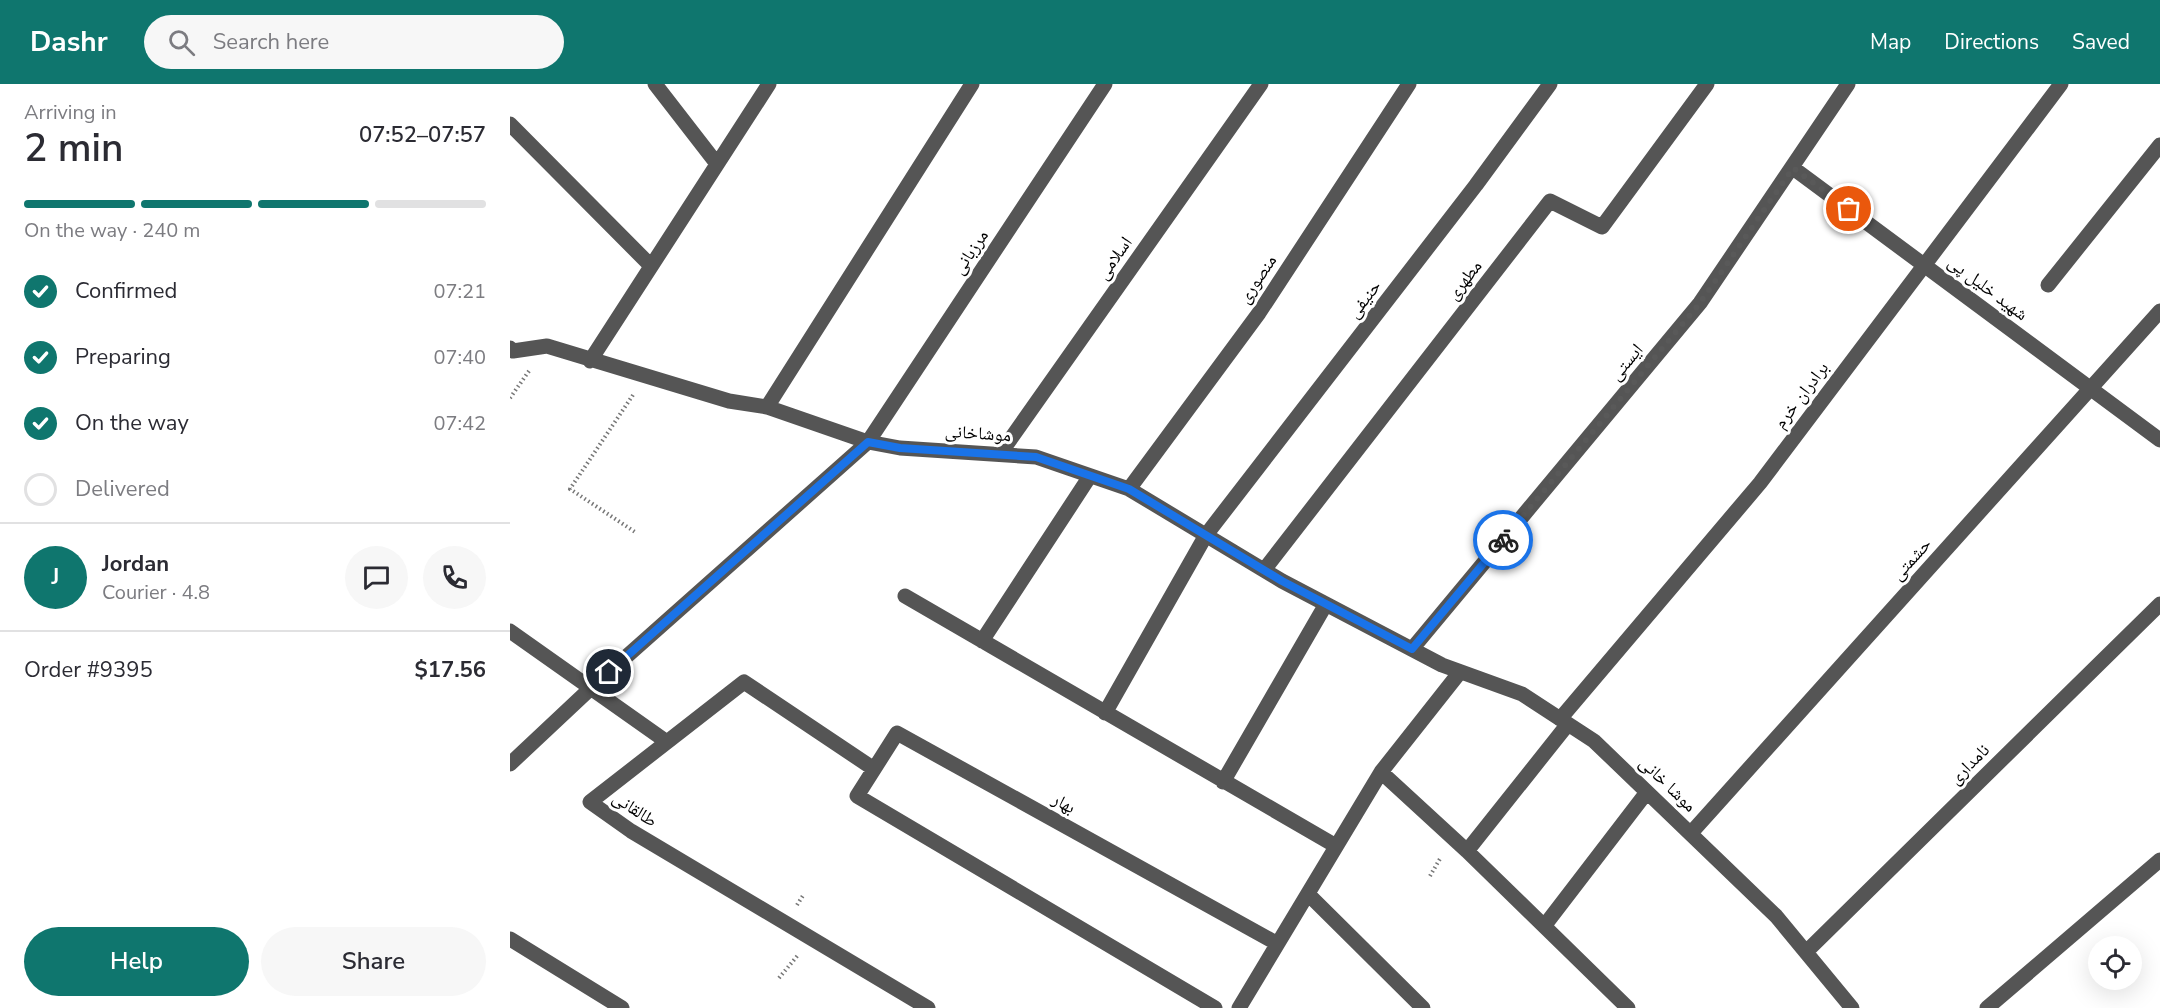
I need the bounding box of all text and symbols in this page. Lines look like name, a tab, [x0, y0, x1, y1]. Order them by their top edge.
search box	[144, 15, 564, 69]
text: Dashr	[30, 23, 108, 61]
icon: search	[165, 26, 198, 59]
text: Search here	[213, 27, 329, 57]
text: Map	[1870, 28, 1911, 56]
text: Directions	[1944, 28, 2039, 56]
text: Saved	[2072, 28, 2130, 56]
text: Arriving in	[24, 99, 117, 126]
text: 07:52–07:57	[359, 120, 486, 150]
text: 2 min	[24, 122, 123, 175]
pin	[1823, 183, 1874, 234]
icon: bag	[1832, 192, 1865, 225]
text: On the way · 240 m	[24, 217, 200, 244]
street label: مرزبانی	[946, 225, 994, 279]
street label: اسلامی	[1090, 232, 1138, 284]
street label: منصوری	[1232, 250, 1282, 308]
street label: شهید خلیل پی	[1943, 250, 2033, 326]
street label: مطهری	[1441, 255, 1487, 305]
icon: check	[24, 275, 57, 308]
street label: حنیفی	[1341, 275, 1387, 323]
text: Confirmed	[75, 276, 177, 306]
text: 07:21	[433, 278, 486, 305]
street label: ایستی	[1604, 338, 1648, 386]
icon: check	[24, 341, 57, 374]
text: Preparing	[75, 342, 171, 372]
text: 07:40	[433, 344, 486, 371]
street label: برادران خرم	[1768, 357, 1834, 433]
icon: check	[24, 407, 57, 440]
text: On the way	[75, 408, 189, 438]
text: 07:42	[433, 410, 486, 437]
street label: موشاخانی	[944, 419, 1012, 447]
text: Delivered	[75, 474, 170, 504]
courier	[1473, 510, 1533, 570]
icon: bike	[1487, 524, 1520, 557]
street label: حشمتی	[1885, 533, 1937, 585]
button: chat	[345, 546, 408, 609]
button: phone	[423, 546, 486, 609]
text: Jordan	[102, 549, 169, 579]
text: J	[52, 562, 59, 592]
text: Courier · 4.8	[102, 579, 210, 606]
pin	[583, 646, 634, 697]
text: Order #9395	[24, 655, 153, 685]
text: $17.56	[415, 655, 486, 685]
icon: home	[592, 655, 625, 688]
street label: نامداری	[1943, 738, 1995, 790]
street label: موشا خانی	[1634, 751, 1702, 817]
street label: طالقانی	[608, 785, 662, 833]
street label: بهار	[1047, 786, 1080, 819]
button: Help	[24, 927, 249, 996]
button: Share	[261, 927, 486, 996]
map controls	[2088, 936, 2142, 990]
button: locate	[2088, 936, 2142, 990]

